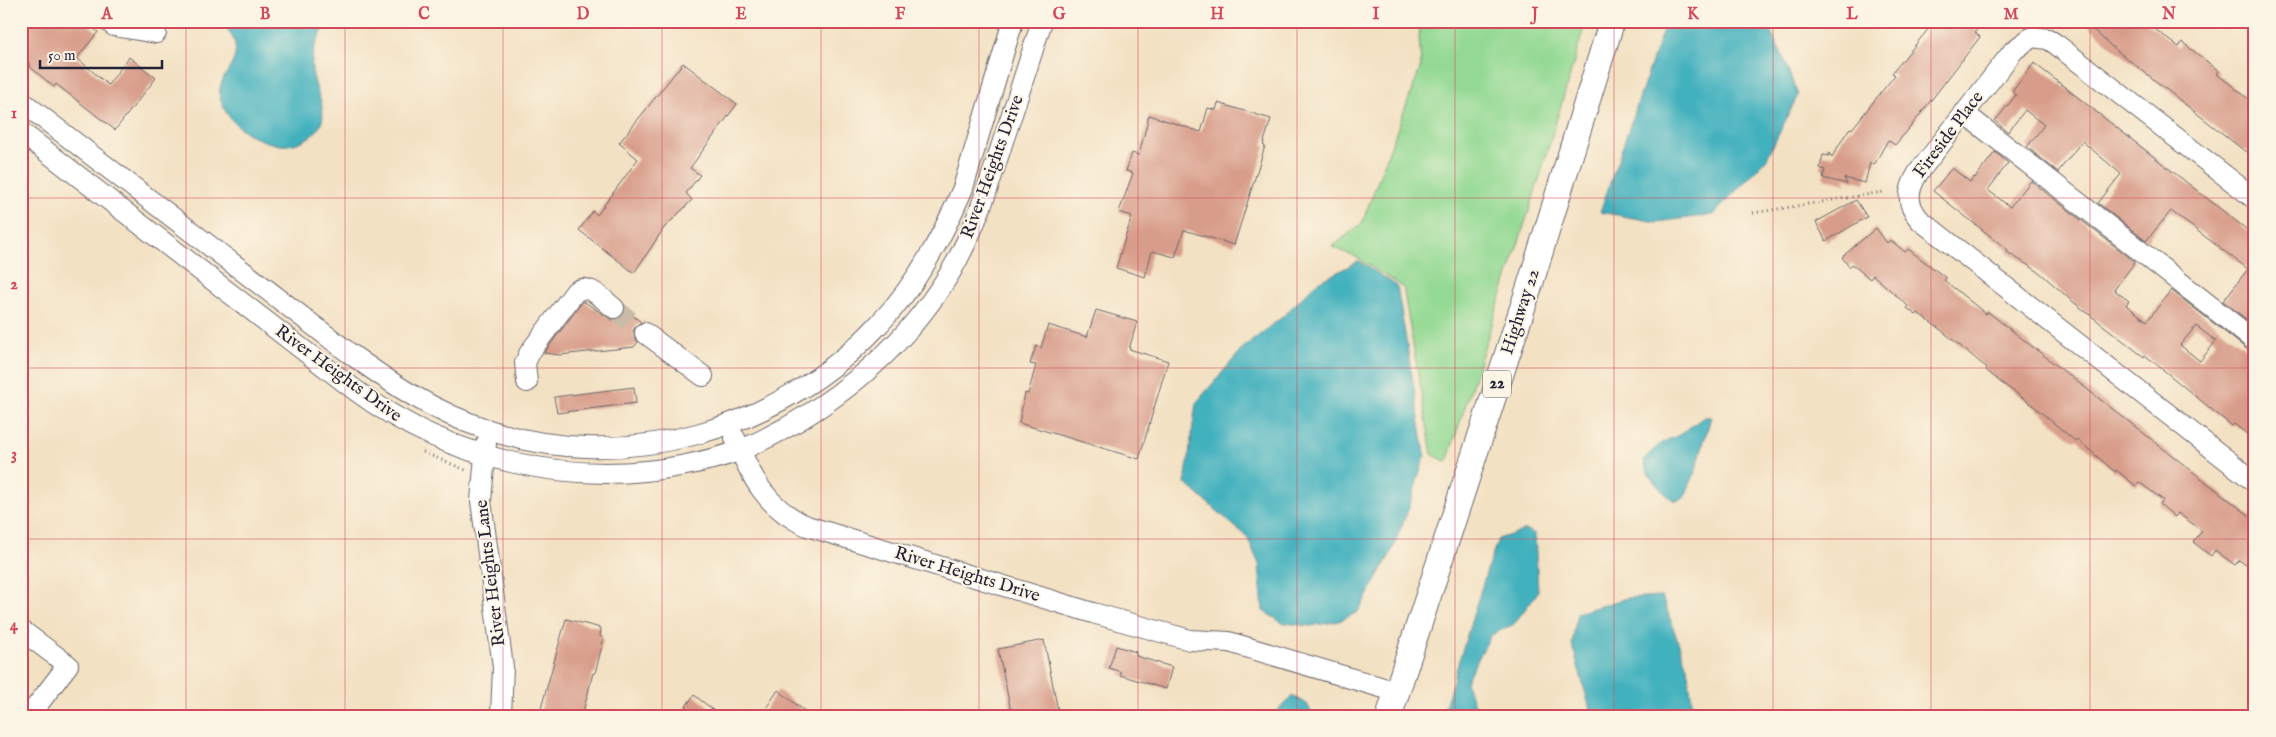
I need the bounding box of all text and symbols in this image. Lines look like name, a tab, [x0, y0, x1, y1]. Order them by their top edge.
text: A	[101, 5, 114, 25]
text: B	[260, 5, 271, 25]
text: C	[418, 5, 430, 25]
text: D	[577, 5, 590, 25]
text: E	[735, 5, 747, 25]
text: F	[895, 5, 906, 25]
text: G	[1053, 5, 1066, 25]
text: H	[1210, 5, 1224, 25]
text: I	[1373, 5, 1380, 25]
text: J	[1530, 5, 1539, 25]
text: K	[1687, 5, 1700, 25]
text: L	[1846, 5, 1858, 25]
text: M	[2003, 5, 2019, 25]
text: N	[2161, 5, 2176, 25]
scale bar	[40, 38, 162, 70]
text: 50 m	[48, 46, 76, 65]
street label: Fireside Place	[1909, 87, 1989, 183]
street label: River Heights Drive	[956, 92, 1030, 242]
text: 1	[11, 104, 17, 124]
street label: Highway 22	[1496, 266, 1546, 358]
text: 2	[10, 275, 18, 295]
street label: River Heights Drive	[270, 320, 406, 428]
road number: 22	[1483, 370, 1511, 398]
text: 3	[11, 445, 17, 465]
street label: River Heights Lane	[471, 498, 511, 648]
street label: River Heights Drive	[891, 542, 1043, 608]
text: 4	[10, 616, 19, 636]

